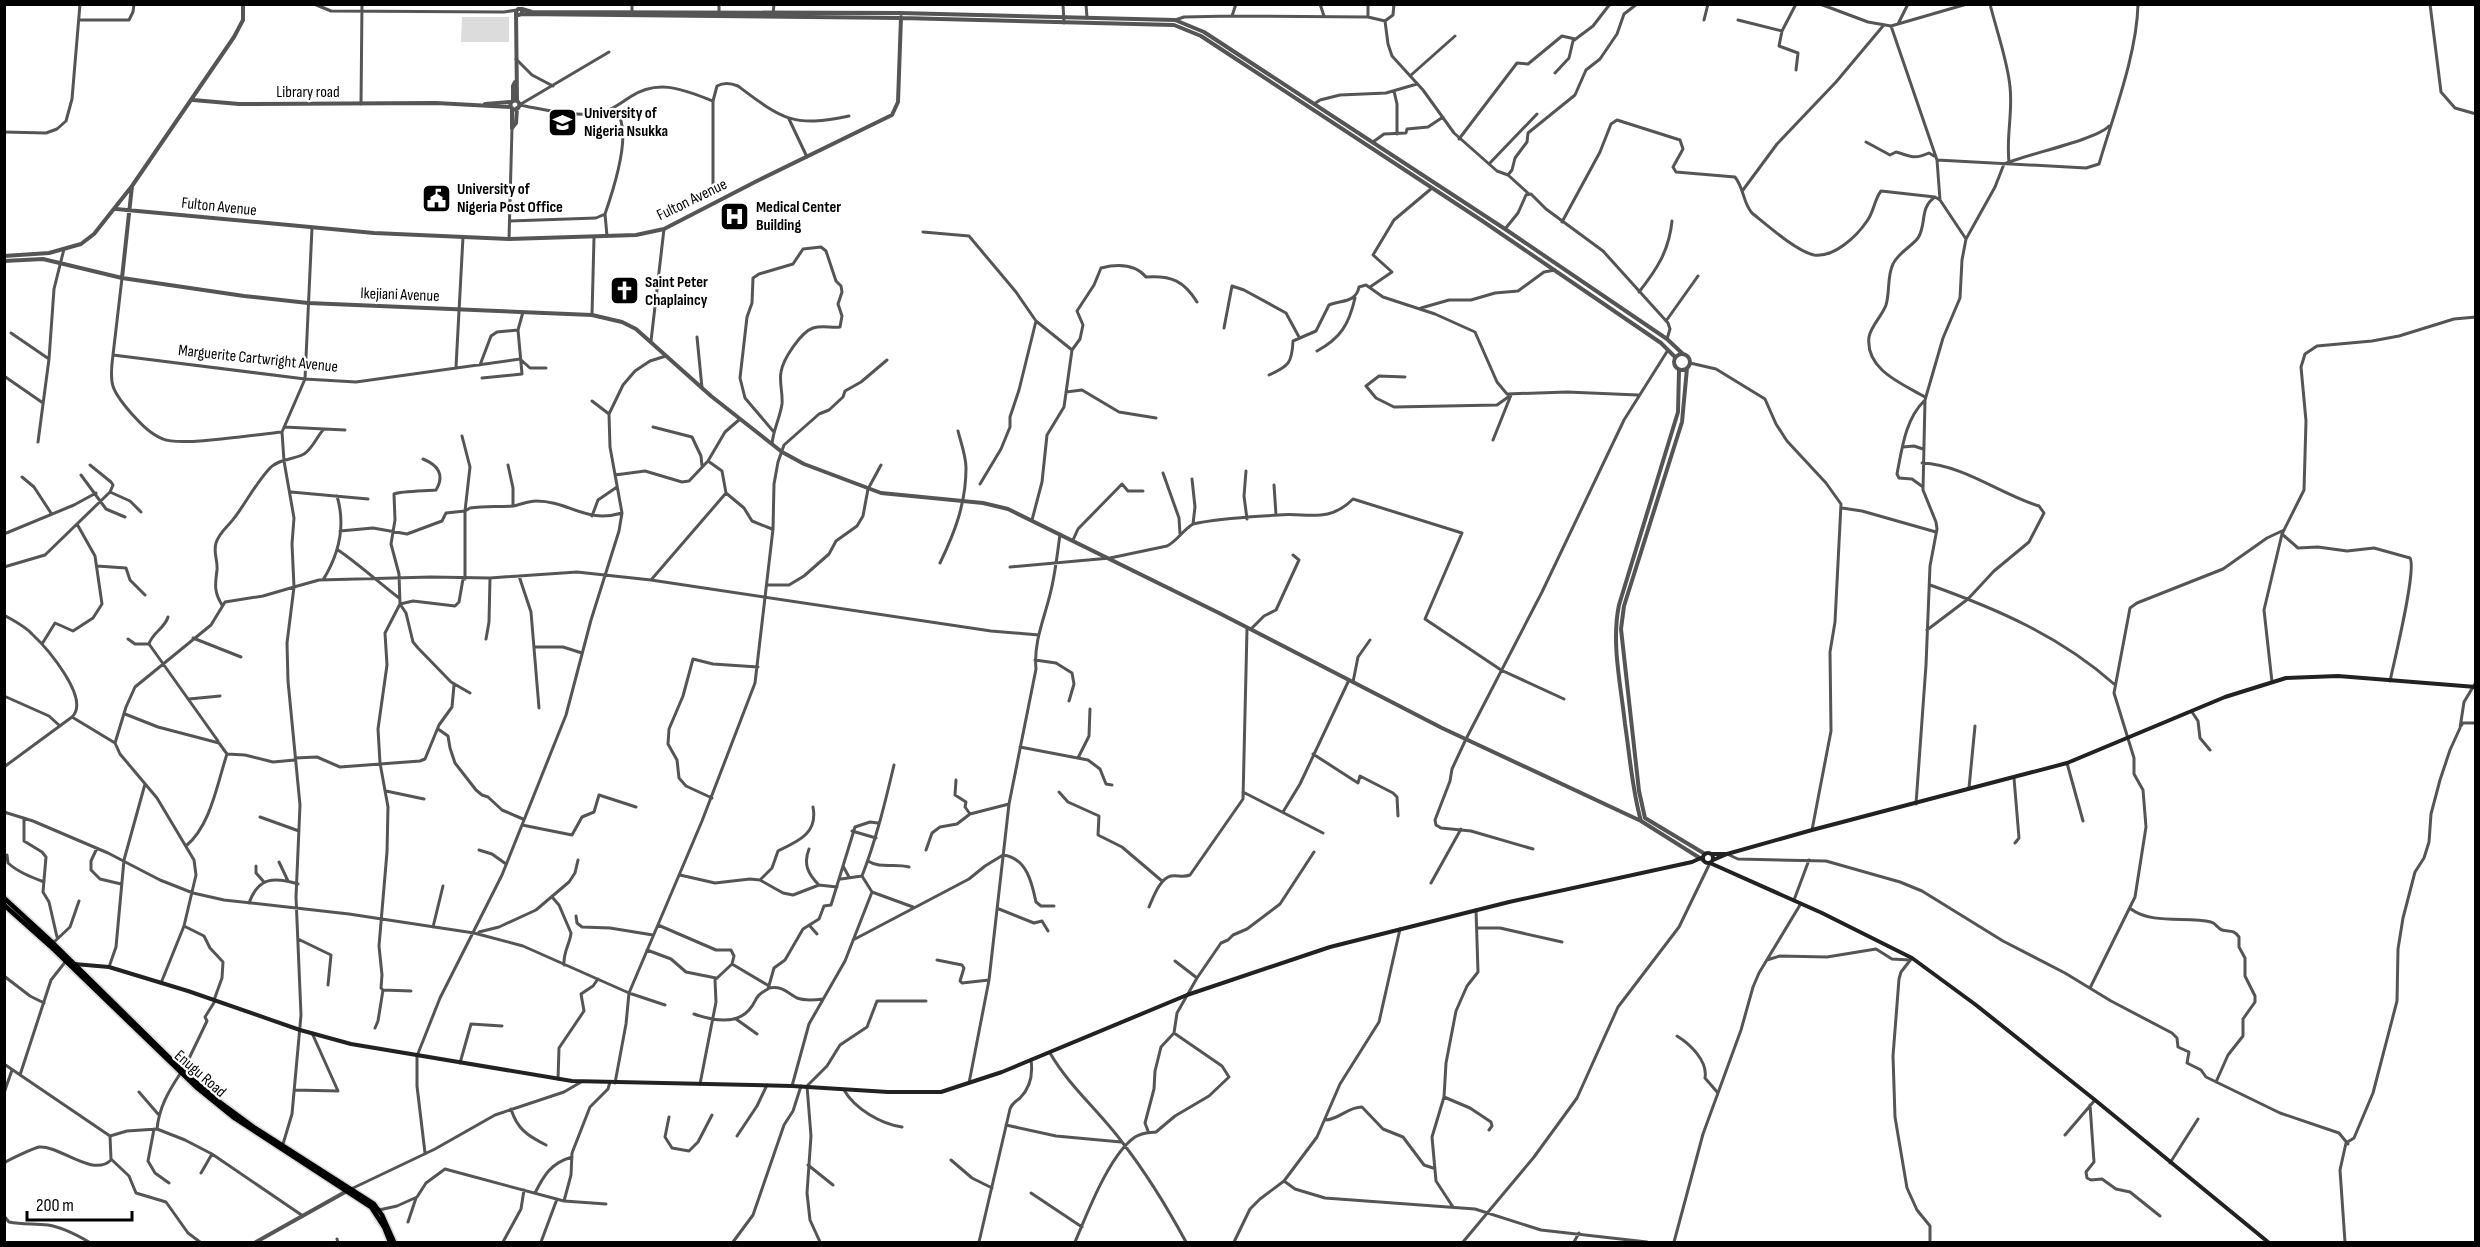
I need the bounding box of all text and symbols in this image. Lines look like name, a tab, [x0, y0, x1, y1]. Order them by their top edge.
street label: Library road	[276, 83, 340, 102]
place label: University of Nigeria Nsukka	[584, 104, 668, 141]
school or university icon: University of Nigeria Nsukka	[547, 106, 579, 138]
street label: Fulton Avenue	[654, 175, 730, 225]
place label: University of Nigeria Post Office	[457, 180, 563, 217]
public building icon: University of Nigeria Post Office	[420, 182, 452, 214]
street label: Fulton Avenue	[180, 194, 258, 220]
place label: Medical Center Building	[756, 198, 841, 235]
hospital icon: Medical Center Building	[719, 200, 751, 232]
place label: Saint Peter Chaplaincy	[645, 273, 708, 310]
church icon: Saint Peter Chaplaincy	[608, 275, 640, 307]
street label: Ikejiani Avenue	[360, 284, 440, 306]
street label: Marguerite Cartwright Avenue	[177, 341, 339, 377]
street label: Enugu Road	[170, 1046, 230, 1102]
scale bar	[27, 1184, 132, 1222]
text: 200 m	[36, 1195, 74, 1216]

